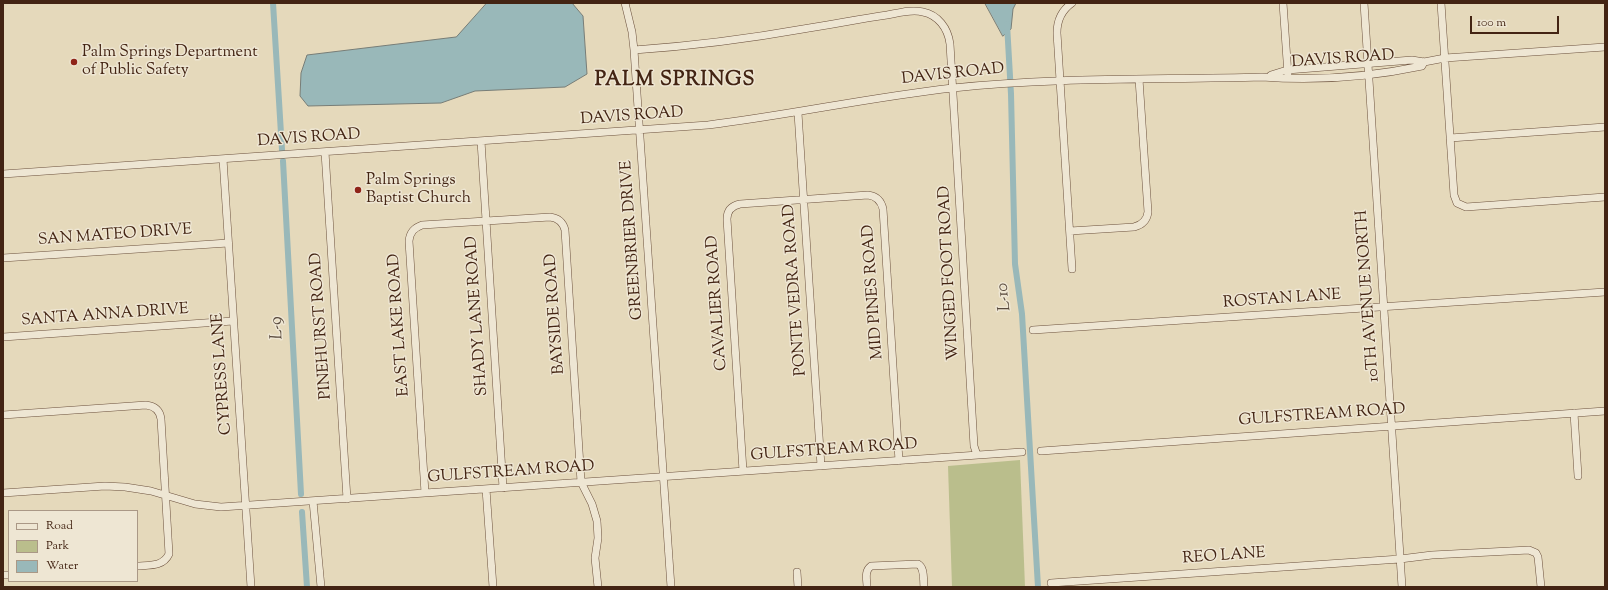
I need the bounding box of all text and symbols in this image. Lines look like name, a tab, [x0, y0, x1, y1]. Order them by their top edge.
scale bar	[1472, 8, 1561, 34]
text: 100 m	[1477, 14, 1506, 32]
place label: Palm Springs Department of Public Safety	[82, 43, 258, 81]
street label: DAVIS ROAD	[1291, 47, 1395, 73]
marker: Palm Springs Department of Public Safety	[69, 57, 79, 67]
street label: DAVIS ROAD	[901, 60, 1005, 90]
district label: PALM SPRINGS	[595, 70, 755, 94]
street label: DAVIS ROAD	[580, 104, 684, 130]
street label: DAVIS ROAD	[257, 126, 361, 152]
street label: GREENBRIER DRIVE	[618, 160, 648, 320]
place label: Palm Springs Baptist Church	[366, 171, 471, 209]
marker: Palm Springs Baptist Church	[353, 185, 363, 195]
street label: WINGED FOOT ROAD	[936, 185, 964, 361]
street label: PONTE VEDRA ROAD	[780, 203, 812, 377]
street label: 10TH AVENUE NORTH	[1353, 209, 1385, 383]
street label: SAN MATEO DRIVE	[37, 221, 193, 251]
street label: MID PINES ROAD	[860, 224, 888, 360]
street label: SHADY LANE ROAD	[463, 235, 493, 397]
street label: CAVALIER ROAD	[704, 235, 732, 371]
street label: PINEHURST ROAD	[307, 252, 337, 400]
street label: EAST LAKE ROAD	[385, 253, 415, 397]
street label: BAYSIDE ROAD	[542, 253, 570, 375]
water label: L-10	[993, 282, 1017, 312]
street label: ROSTAN LANE	[1222, 286, 1342, 314]
street label: SANTA ANNA DRIVE	[21, 301, 189, 331]
street label: CYPRESS LANE	[209, 312, 237, 436]
water label: L-9	[267, 316, 289, 340]
street label: GULFSTREAM ROAD	[1238, 401, 1406, 431]
street label: GULFSTREAM ROAD	[750, 436, 918, 466]
street label: GULFSTREAM ROAD	[427, 458, 595, 488]
legend	[8, 510, 138, 582]
text: Road	[46, 517, 73, 535]
text: Park	[46, 537, 69, 555]
street label: REO LANE	[1182, 545, 1266, 569]
text: Water	[46, 557, 78, 575]

